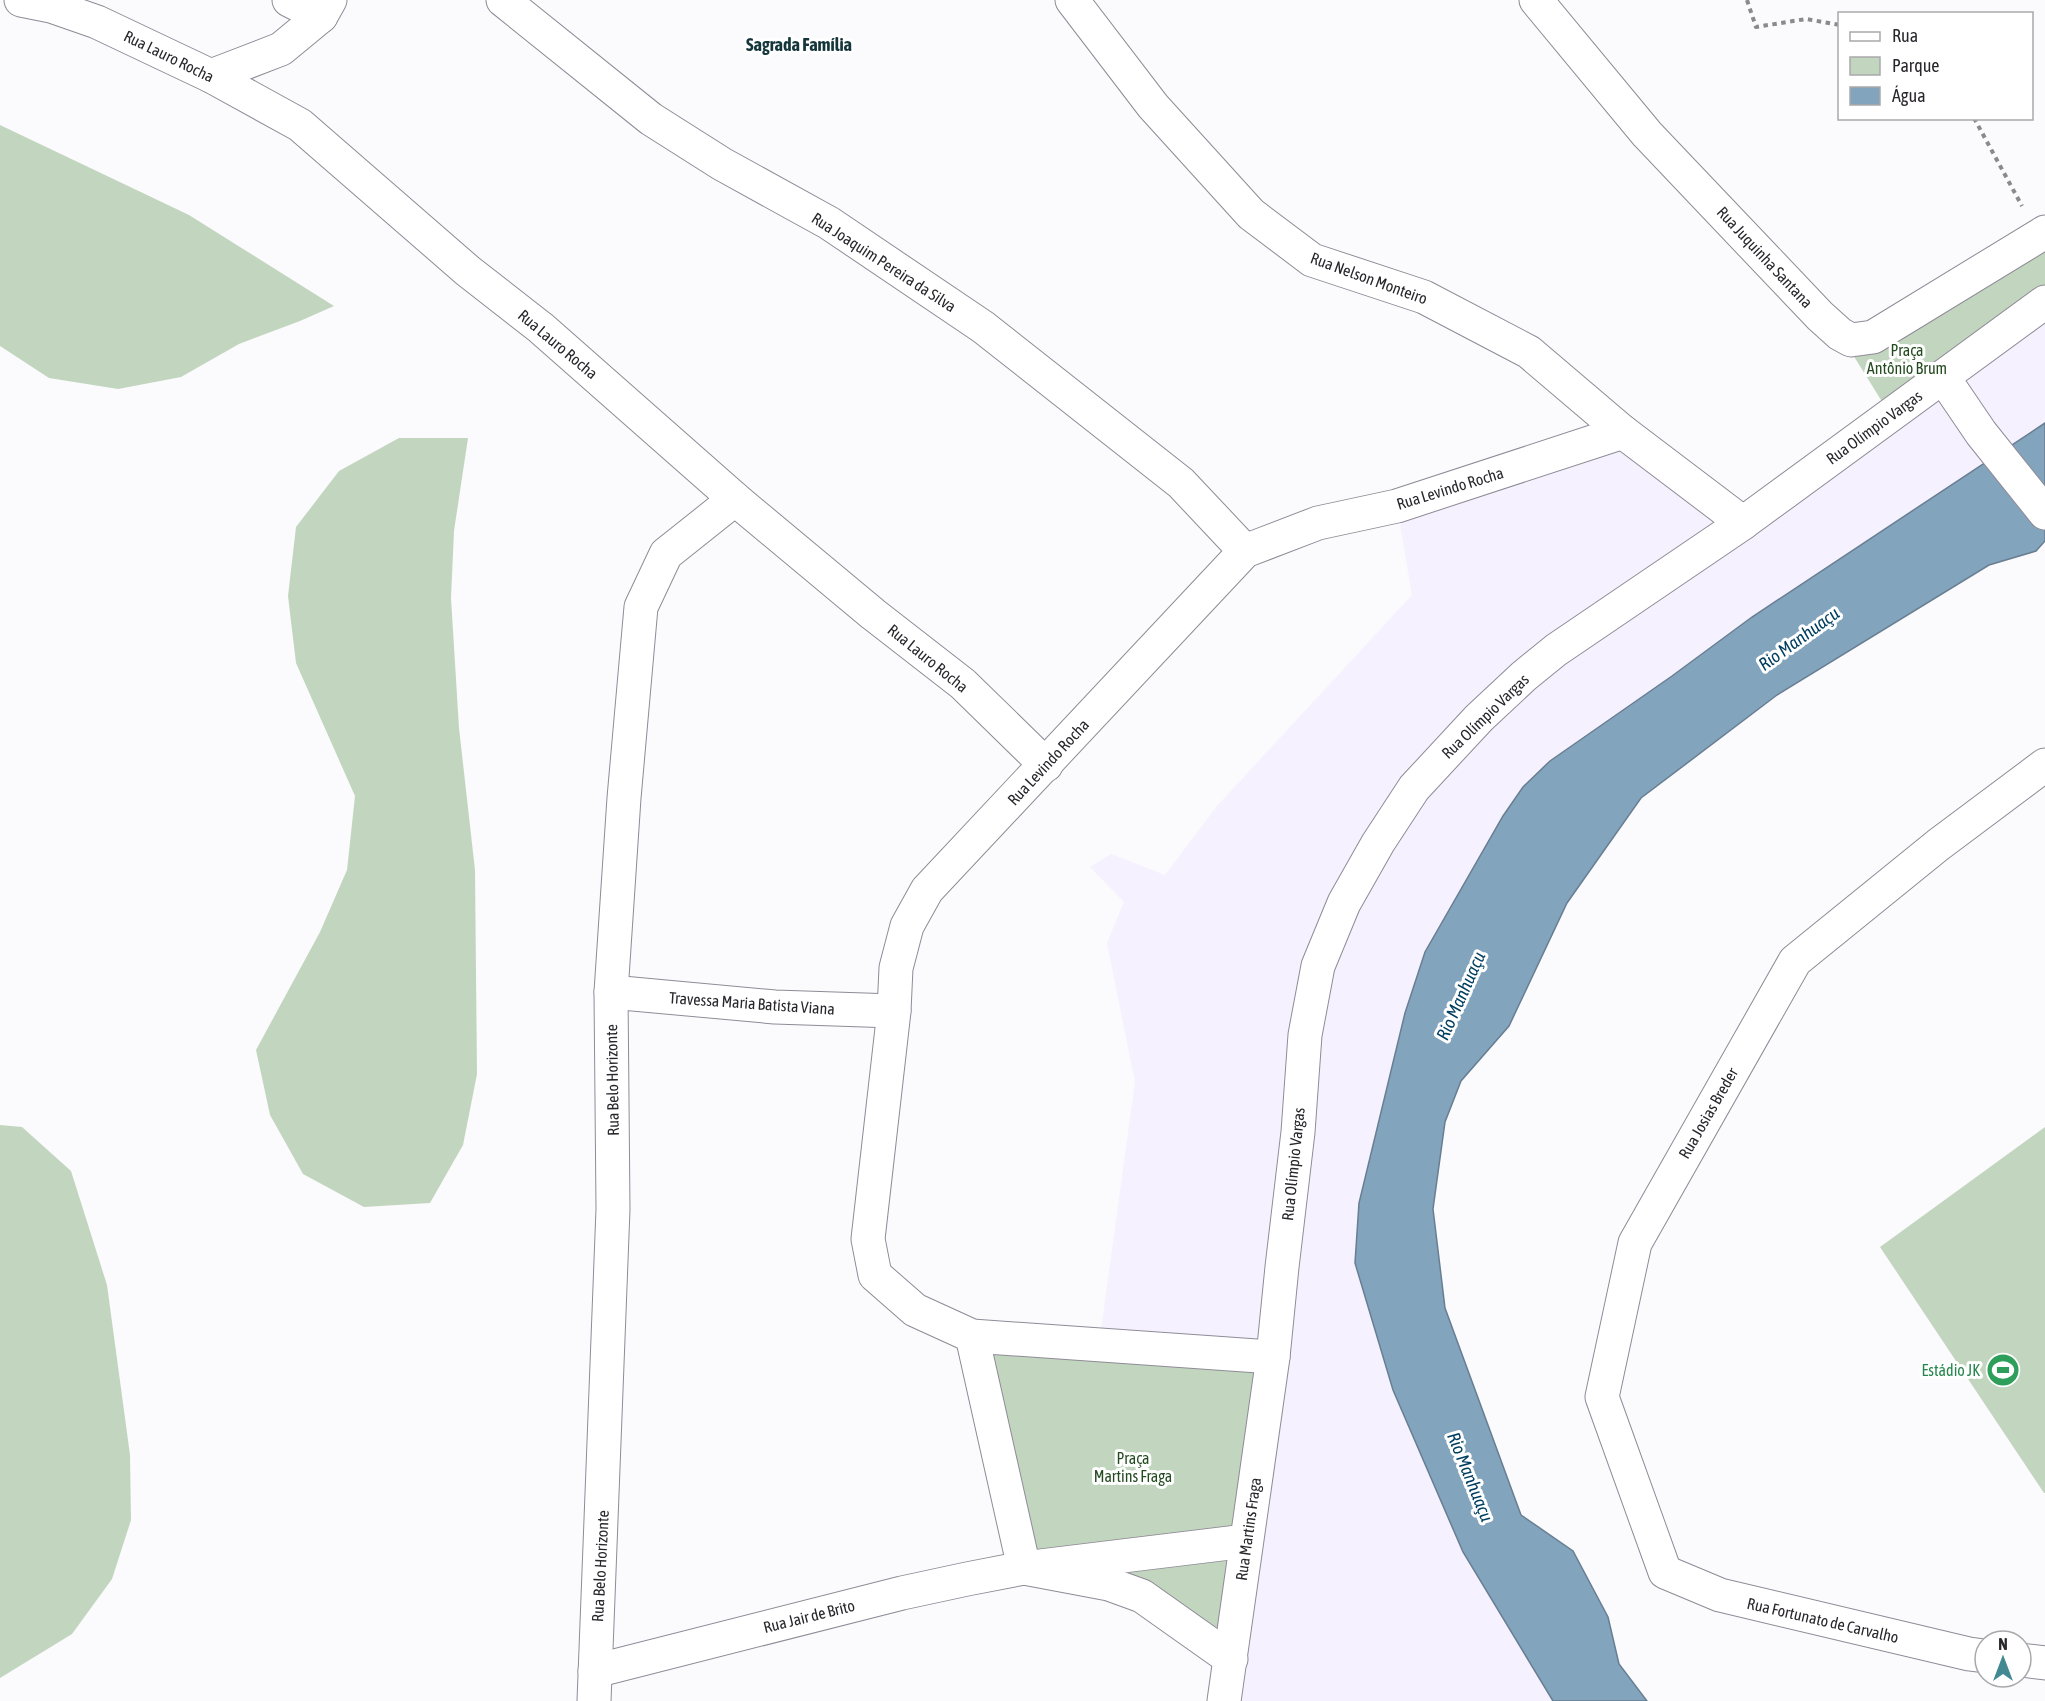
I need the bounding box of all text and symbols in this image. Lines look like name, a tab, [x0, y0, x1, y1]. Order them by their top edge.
legend	[1838, 12, 2033, 120]
text: Rua	[1892, 25, 1918, 46]
street label: Rua Lauro Rocha	[121, 26, 217, 86]
district label: Sagrada Família	[746, 34, 852, 55]
text: Parque	[1892, 55, 1940, 76]
text: Água	[1892, 85, 1926, 106]
street label: Rua Juquinha Santana	[1713, 203, 1816, 312]
street label: Rua Joaquim Pereira da Silva	[808, 209, 960, 316]
street label: Rua Nelson Monteiro	[1308, 248, 1430, 308]
street label: Rua Lauro Rocha	[515, 306, 601, 382]
park label: Praça Antônio Brum	[1867, 341, 1947, 377]
street label: Rua Olímpio Vargas	[1823, 386, 1926, 469]
street label: Rua Levindo Rocha	[1394, 463, 1506, 513]
water label: Rio Manhuaçu	[1754, 602, 1843, 675]
street label: Rua Lauro Rocha	[884, 620, 972, 696]
street label: Rua Olímpio Vargas	[1438, 670, 1533, 763]
street label: Rua Levindo Rocha	[1004, 715, 1092, 809]
water label: Rio Manhuaçu	[1432, 948, 1489, 1043]
street label: Travessa Maria Batista Viana	[669, 988, 835, 1018]
street label: Rua Belo Horizonte	[602, 1024, 622, 1136]
street label: Rua Josias Breder	[1675, 1064, 1741, 1162]
street label: Rua Olímpio Vargas	[1278, 1106, 1309, 1222]
sports icon: Estádio JK	[1985, 1352, 2021, 1388]
place label: Estádio JK	[1922, 1361, 1980, 1379]
water label: Rio Manhuaçu	[1443, 1429, 1498, 1525]
park label: Praça Martins Fraga	[1094, 1449, 1172, 1486]
street label: Rua Martins Fraga	[1232, 1476, 1265, 1582]
street label: Rua Belo Horizonte	[588, 1510, 612, 1622]
street label: Rua Fortunato de Carvalho	[1745, 1594, 1901, 1646]
street label: Rua Jair de Brito	[761, 1596, 857, 1636]
north arrow	[1973, 1629, 2033, 1689]
text: N	[1998, 1635, 2008, 1653]

